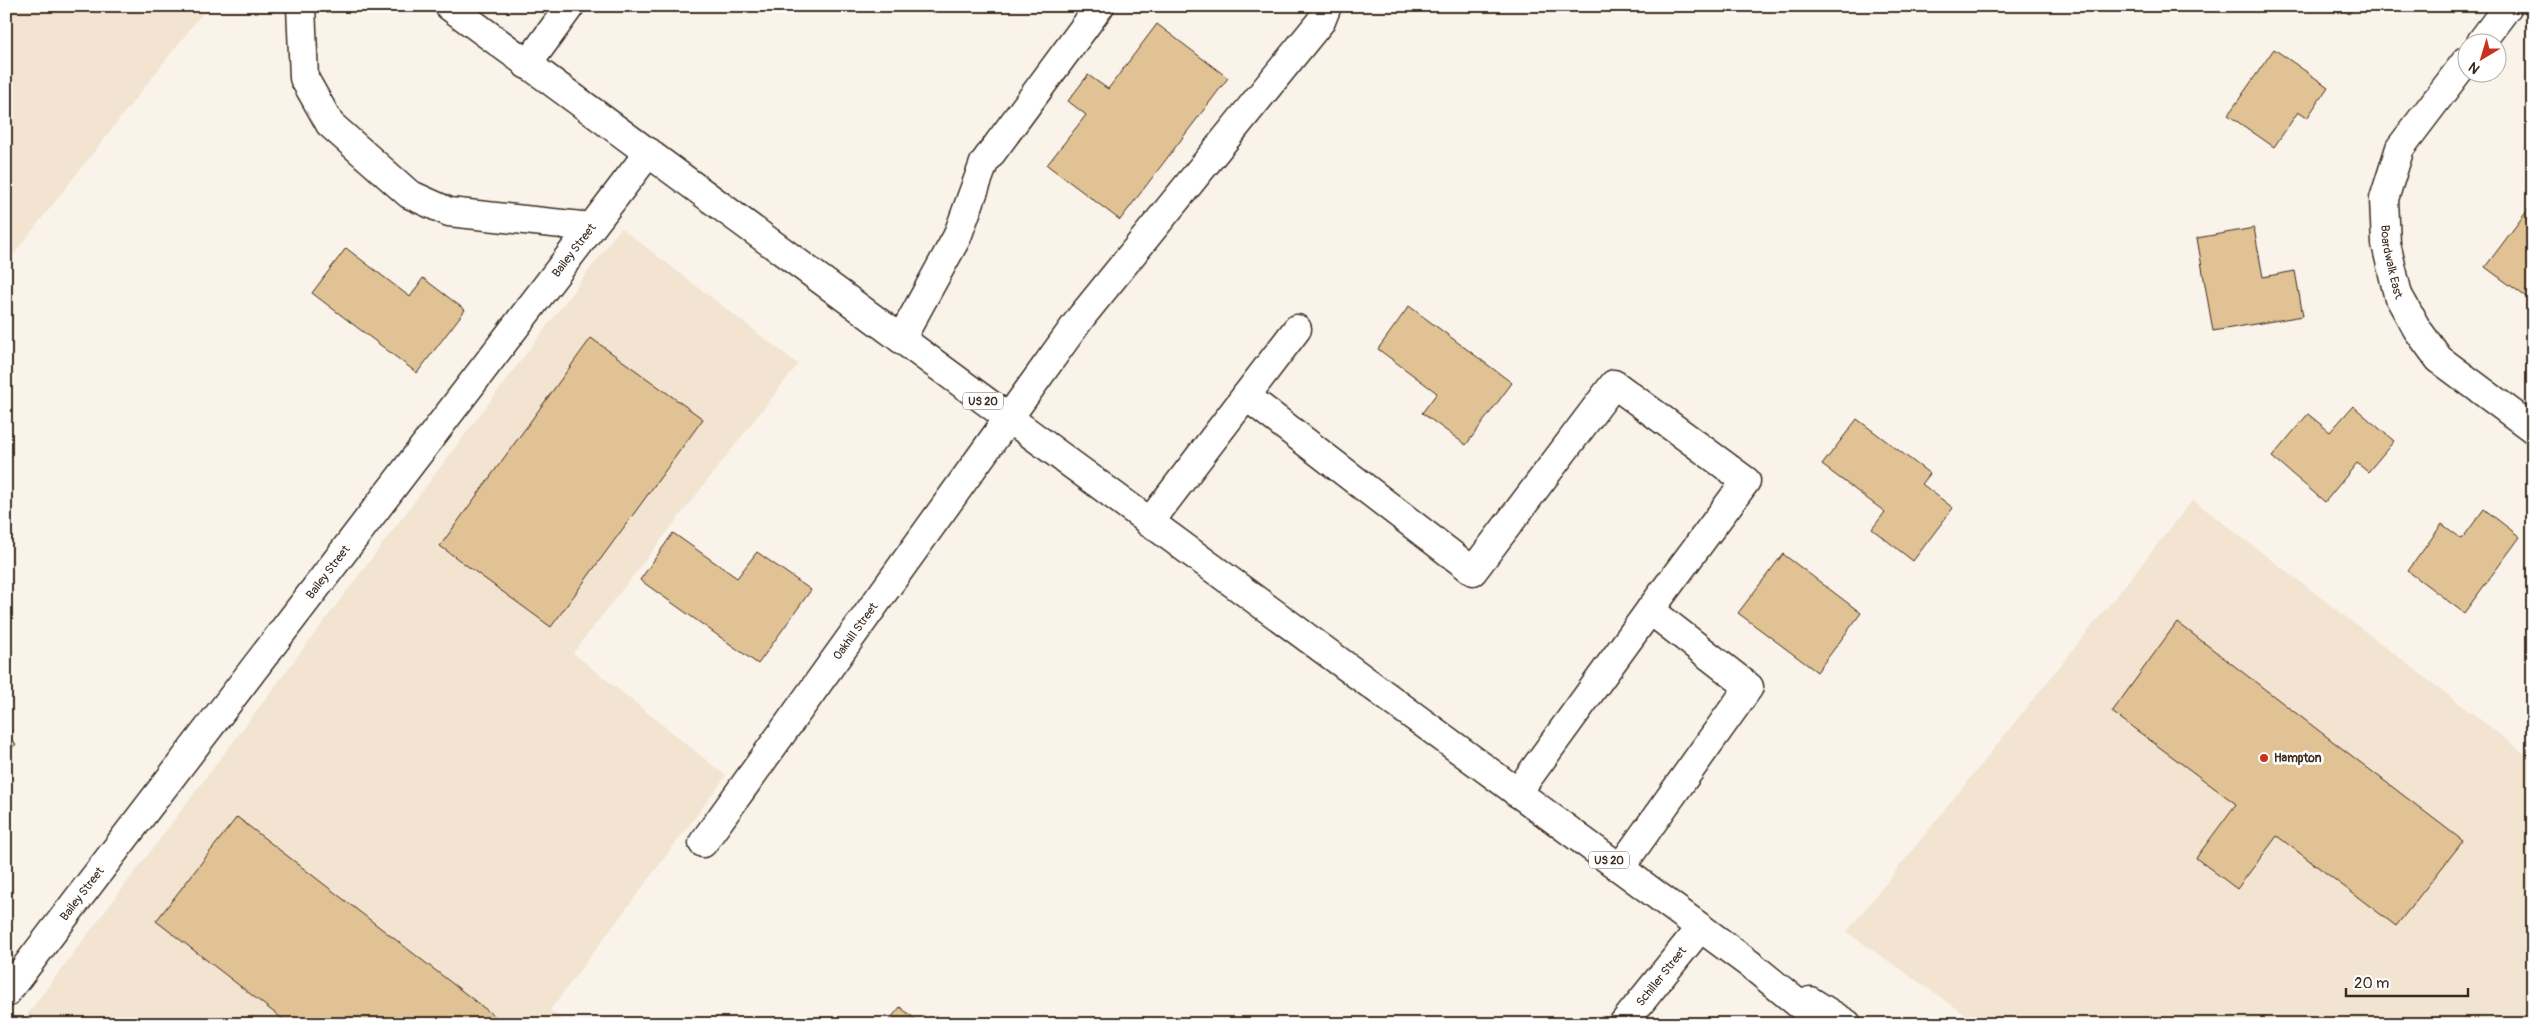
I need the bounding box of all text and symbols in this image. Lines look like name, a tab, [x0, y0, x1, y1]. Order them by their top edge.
north arrow	[2456, 32, 2506, 82]
text: N	[2465, 58, 2483, 77]
street label: Bailey Street	[549, 220, 599, 280]
street label: Boardwalk East	[2378, 224, 2406, 302]
road number: US 20	[963, 392, 1003, 410]
street label: Bailey Street	[303, 542, 353, 602]
street label: Oakhill Street	[830, 599, 881, 663]
place label: Hampton	[2274, 751, 2322, 766]
marker: Hampton	[2258, 752, 2270, 764]
road number: US 20	[1589, 852, 1629, 868]
street label: Bailey Street	[57, 864, 107, 924]
street label: Schiller Street	[1633, 943, 1690, 1009]
scale bar	[2346, 965, 2469, 997]
text: 20 m	[2354, 974, 2389, 993]

